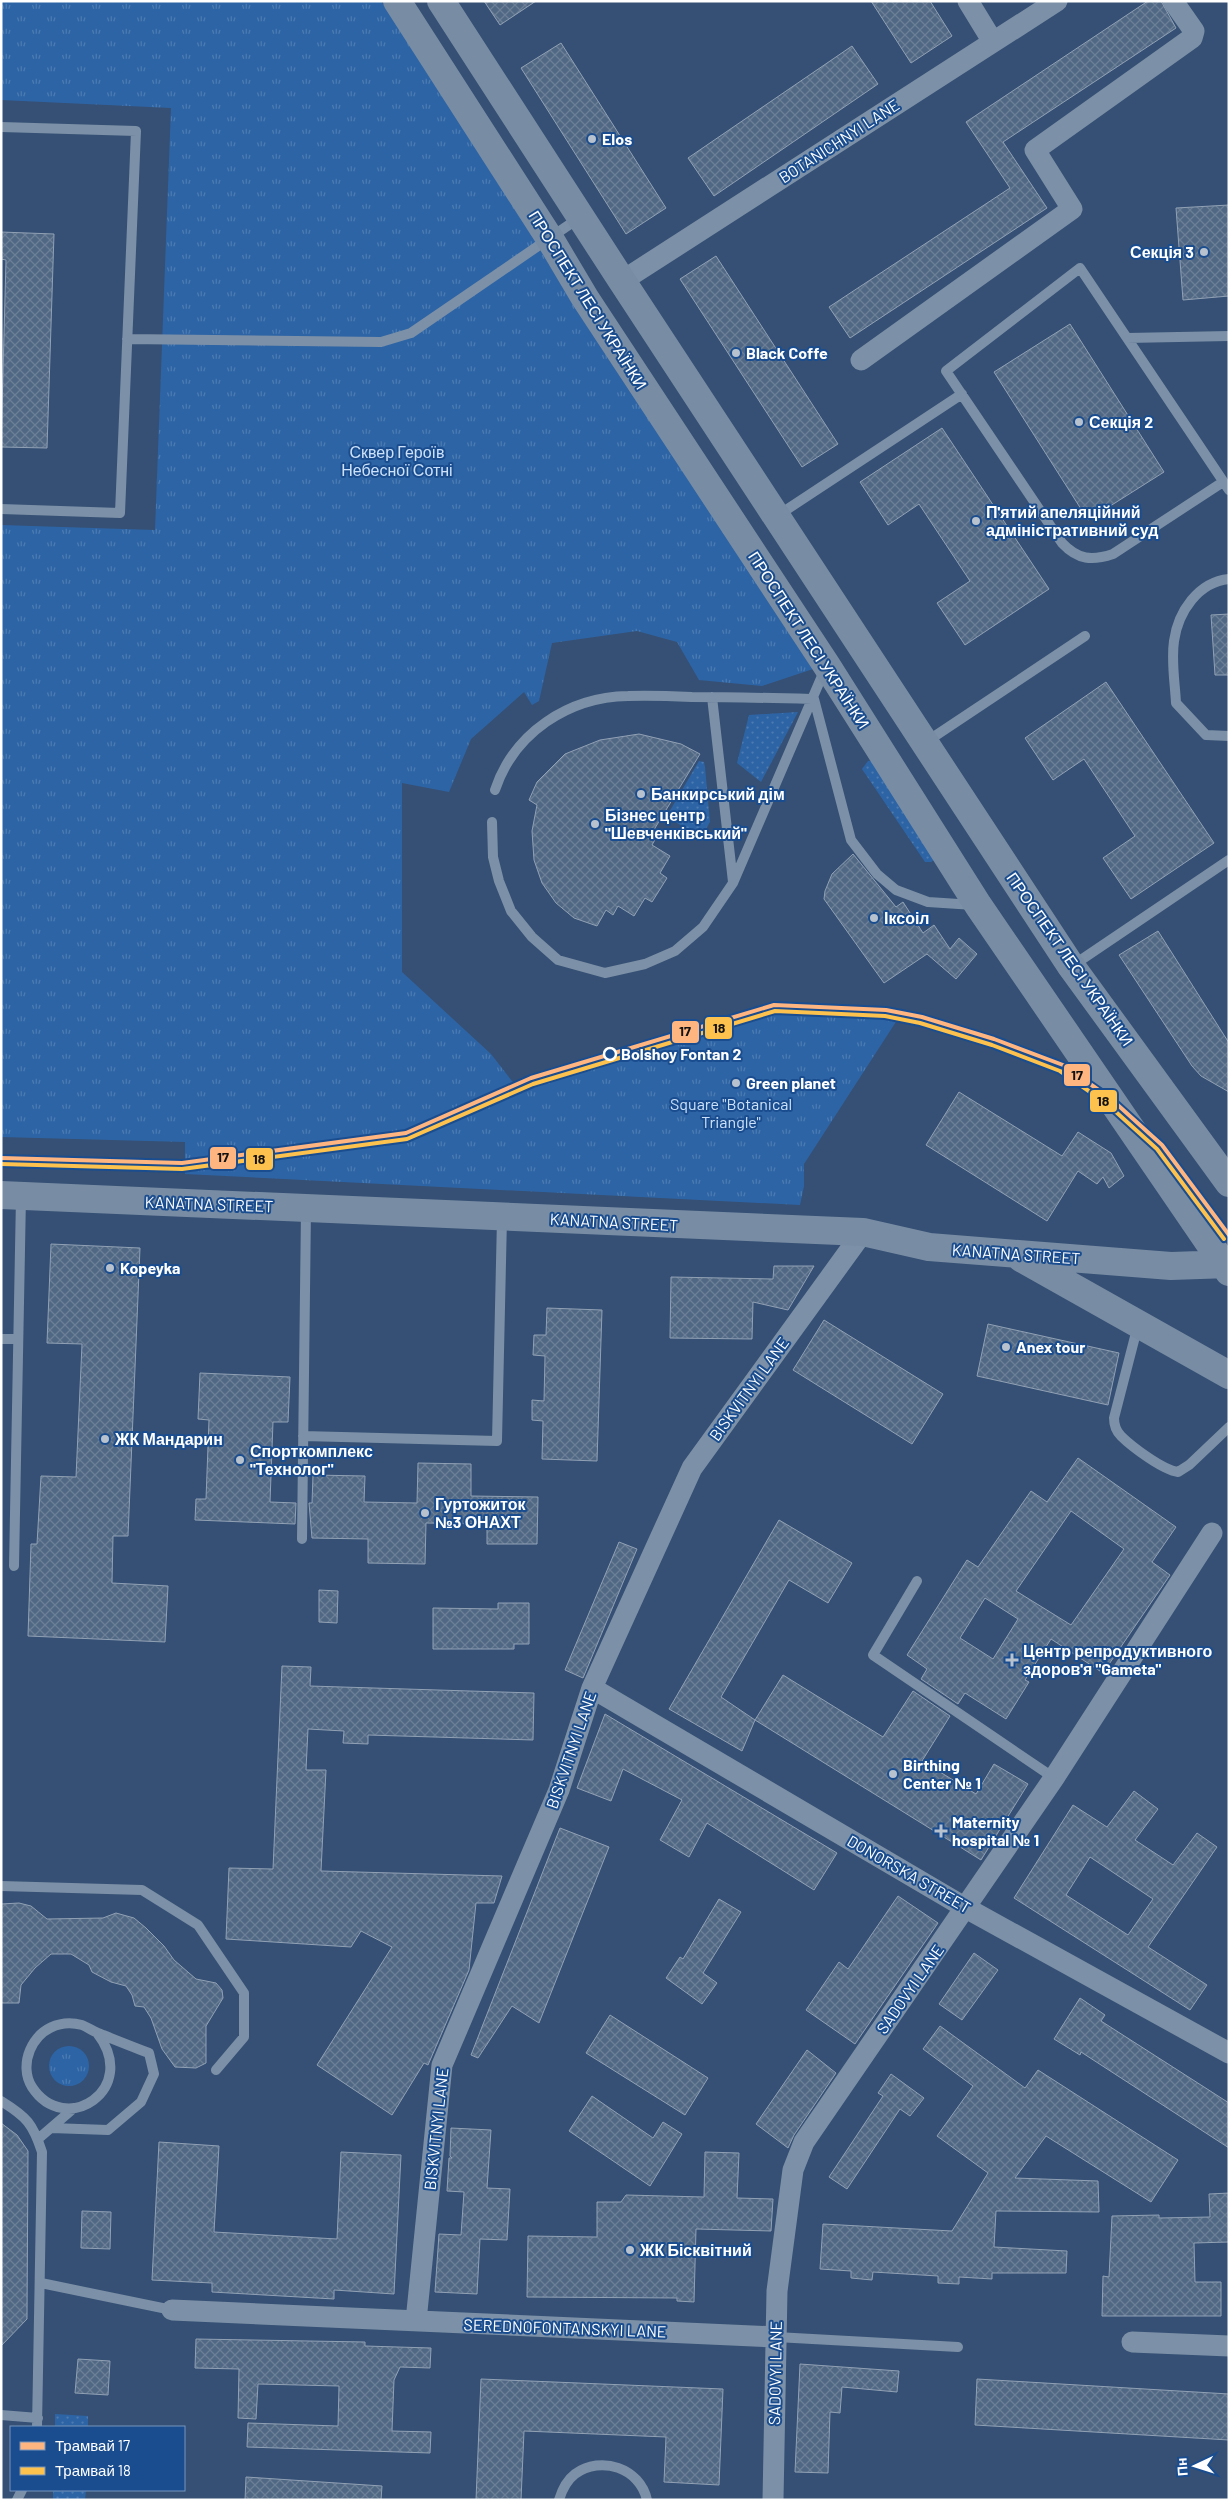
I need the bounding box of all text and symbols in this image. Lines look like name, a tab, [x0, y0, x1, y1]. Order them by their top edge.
street label: BOTANICHNYI LANE	[775, 95, 903, 187]
place label: Elos	[602, 129, 632, 148]
marker: Elos	[586, 133, 598, 145]
street label: ПРОСПЕКТ ЛЕСІ УКРАЇНКИ	[525, 207, 651, 393]
place label: Секція 3	[1130, 242, 1194, 261]
marker: Секція 3	[1198, 246, 1210, 258]
place label: Black Coffe	[746, 343, 828, 362]
marker: Black Coffe	[730, 347, 742, 359]
place label: Секція 2	[1089, 412, 1153, 431]
marker: Секція 2	[1073, 416, 1085, 428]
park label: Сквер Героїв Небесної Сотні	[341, 442, 453, 479]
place label: П'ятий апеляційний адміністративний суд	[986, 502, 1158, 539]
marker: П'ятий апеляційний адміністративний суд	[970, 515, 982, 527]
street label: ПРОСПЕКТ ЛЕСІ УКРАЇНКИ	[745, 548, 874, 732]
place label: Банкирський дім	[651, 784, 785, 803]
marker: Банкирський дім	[635, 788, 647, 800]
place label: Бізнес центр "Шевченківський"	[605, 805, 747, 842]
marker: Бізнес центр "Шевченківський"	[589, 818, 601, 830]
street label: ПРОСПЕКТ ЛЕСІ УКРАЇНКИ	[1003, 868, 1138, 1049]
place label: Іксоіл	[884, 908, 930, 927]
marker: Іксоіл	[868, 912, 880, 924]
line badge: 18	[704, 1016, 733, 1040]
text: 18	[713, 1019, 726, 1036]
line badge: 17	[671, 1020, 700, 1044]
text: 17	[679, 1022, 691, 1039]
place label: Bolshoy Fontan 2	[621, 1044, 741, 1063]
marker: Bolshoy Fontan 2	[603, 1047, 617, 1061]
line badge: 17	[1063, 1063, 1091, 1087]
text: 17	[1071, 1066, 1083, 1083]
place label: Green planet	[746, 1073, 836, 1092]
marker: Green planet	[730, 1077, 742, 1089]
line badge: 18	[1089, 1089, 1118, 1113]
text: 18	[1097, 1092, 1110, 1109]
park label: Square "Botanical Triangle"	[670, 1094, 792, 1131]
line badge: 17	[209, 1146, 237, 1170]
line badge: 18	[245, 1147, 274, 1171]
text: 17	[217, 1148, 229, 1165]
text: 18	[253, 1150, 266, 1167]
street label: KANATNA STREET	[144, 1192, 274, 1215]
street label: KANATNA STREET	[549, 1209, 679, 1234]
street label: KANATNA STREET	[951, 1240, 1081, 1267]
place label: Kopeyka	[120, 1258, 180, 1277]
marker: Kopeyka	[104, 1262, 116, 1274]
street label: BISKVITNYI LANE	[705, 1333, 792, 1444]
place label: Anex tour	[1016, 1337, 1085, 1356]
marker: Anex tour	[1000, 1341, 1012, 1353]
place label: ЖК Мандарин	[114, 1429, 223, 1448]
marker: ЖК Мандарин	[99, 1433, 111, 1445]
place label: Спорткомплекс "Технолог"	[250, 1441, 373, 1478]
marker: Спорткомплекс "Технолог"	[234, 1454, 246, 1466]
place label: Гуртожиток №3 ОНАХТ	[435, 1494, 526, 1531]
marker: Гуртожиток №3 ОНАХТ	[419, 1507, 431, 1519]
place label: Центр репродуктивного здоров'я "Gameta"	[1023, 1641, 1213, 1678]
marker: Центр репродуктивного здоров'я "Gameta"	[1005, 1653, 1019, 1667]
street label: BISKVITNYI LANE	[542, 1689, 600, 1811]
place label: Birthing Center № 1	[903, 1755, 981, 1792]
marker: Birthing Center № 1	[887, 1768, 899, 1780]
place label: Maternity hospital № 1	[952, 1812, 1039, 1849]
marker: Maternity hospital № 1	[934, 1824, 948, 1838]
street label: DONORSKA STREET	[844, 1831, 974, 1917]
street label: SADOVYI LANE	[872, 1941, 947, 2037]
street label: BISKVITNYI LANE	[420, 2067, 451, 2191]
place label: ЖК Бісквітний	[639, 2240, 752, 2259]
marker: ЖК Бісквітний	[624, 2244, 636, 2256]
street label: SEREDNOFONTANSKYI LANE	[463, 2314, 667, 2341]
street label: SADOVYI LANE	[764, 2321, 785, 2425]
legend	[10, 2426, 185, 2491]
text: Трамвай 17	[55, 2436, 130, 2454]
north arrow	[1170, 2441, 1220, 2491]
text: Пн	[1172, 2457, 1191, 2477]
text: Трамвай 18	[55, 2461, 131, 2479]

